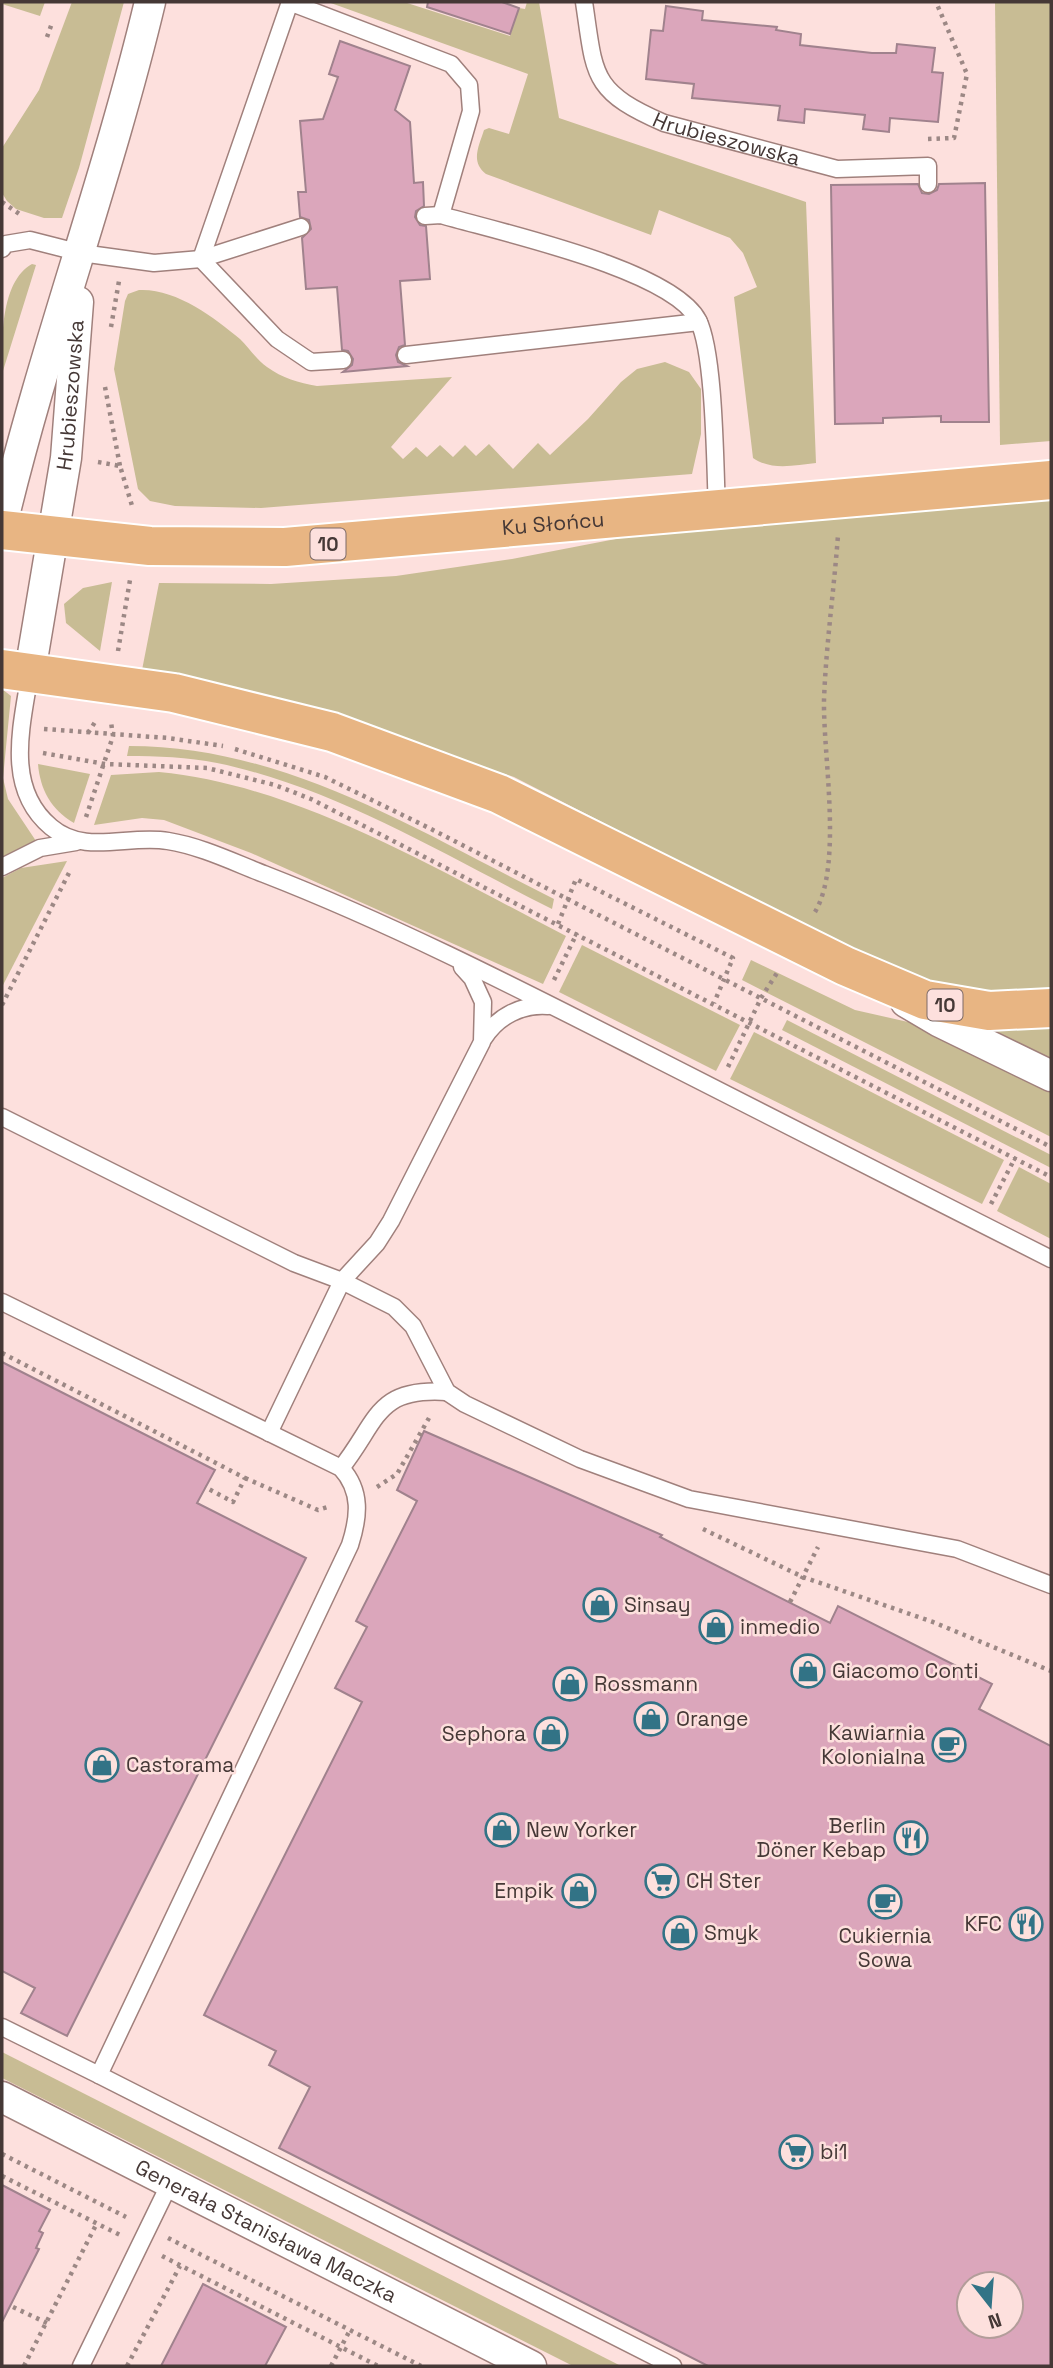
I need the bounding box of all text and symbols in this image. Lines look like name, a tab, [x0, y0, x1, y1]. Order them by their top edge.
street label: Hrubieszowska	[649, 106, 803, 172]
street label: Hrubieszowska	[50, 319, 90, 473]
street label: Ku Słońcu	[501, 505, 605, 541]
road number: 10	[310, 528, 346, 559]
road number: 10	[928, 990, 962, 1021]
shop icon: Sinsay	[581, 1586, 619, 1624]
place label: Sinsay	[624, 1591, 691, 1618]
shop icon: inmedio	[697, 1608, 735, 1646]
place label: inmedio	[740, 1613, 820, 1640]
shop icon: Giacomo Conti	[789, 1652, 827, 1690]
place label: Giacomo Conti	[832, 1657, 979, 1684]
shop icon: Rossmann	[551, 1665, 589, 1703]
place label: Rossmann	[594, 1670, 698, 1697]
shop icon: Orange	[632, 1700, 670, 1738]
place label: Orange	[676, 1705, 748, 1732]
shop icon: Sephora	[532, 1715, 570, 1753]
place label: Kawiarnia Kolonialna	[821, 1719, 925, 1770]
place label: Sephora	[442, 1720, 526, 1747]
cafe icon: Kawiarnia Kolonialna	[930, 1726, 968, 1764]
shop icon: Castorama	[83, 1746, 121, 1784]
place label: Castorama	[126, 1751, 234, 1778]
shop icon: New Yorker	[483, 1811, 521, 1849]
place label: Berlin Döner Kebap	[757, 1812, 886, 1863]
place label: New Yorker	[526, 1816, 637, 1843]
restaurant icon: Berlin Döner Kebap	[892, 1819, 930, 1857]
supermarket icon: CH Ster	[643, 1862, 681, 1900]
place label: CH Ster	[686, 1867, 761, 1894]
shop icon: Empik	[560, 1872, 598, 1910]
place label: Empik	[494, 1877, 554, 1904]
cafe icon: Cukiernia Sowa	[866, 1883, 904, 1921]
restaurant icon: KFC	[1007, 1905, 1045, 1943]
place label: KFC	[965, 1910, 1002, 1937]
shop icon: Smyk	[661, 1914, 699, 1952]
place label: Smyk	[704, 1919, 759, 1946]
place label: Cukiernia Sowa	[838, 1922, 932, 1973]
supermarket icon: bi1	[777, 2133, 815, 2171]
place label: bi1	[820, 2138, 847, 2165]
street label: Generała Stanisława Maczka	[131, 2153, 401, 2308]
north arrow	[955, 2270, 1025, 2340]
text: N	[985, 2307, 1005, 2335]

